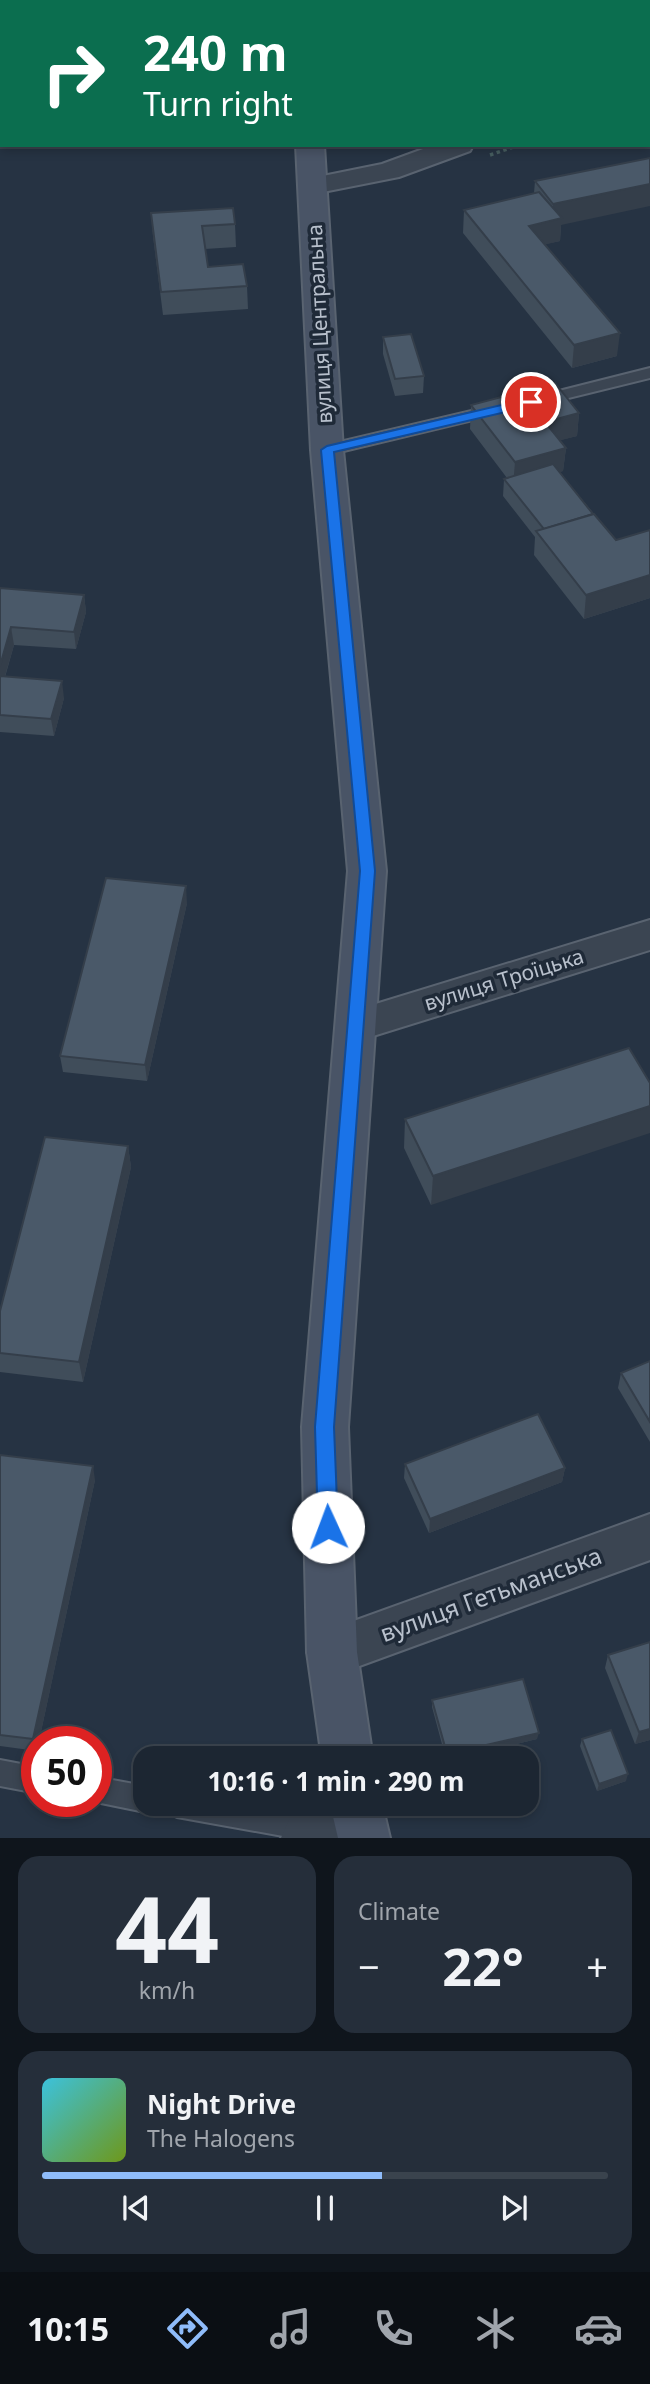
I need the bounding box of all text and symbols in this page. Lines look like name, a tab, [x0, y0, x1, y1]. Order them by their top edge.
text: 240 m	[143, 19, 288, 85]
icon: right	[28, 28, 119, 119]
text: Turn right	[143, 82, 293, 125]
street label: вулиця Центральна	[300, 224, 338, 424]
pin	[501, 372, 561, 432]
icon: arrive	[512, 383, 550, 421]
street label: вулиця Троїцька	[420, 941, 587, 1017]
position arrow	[291, 1490, 365, 1564]
street label: вулиця Гетьманська	[375, 1538, 606, 1649]
speed limit sign: 50	[21, 1726, 112, 1817]
text: 10:16 · 1 min · 290 m	[208, 1763, 464, 1799]
text: 44	[115, 1866, 219, 1990]
text: Climate	[358, 1895, 440, 1927]
text: 22°	[442, 1930, 524, 2001]
text: −	[358, 1940, 380, 1992]
text: +	[586, 1940, 608, 1992]
text: km/h	[139, 1974, 195, 2006]
text: Night Drive	[147, 2086, 296, 2122]
text: The Halogens	[147, 2122, 295, 2154]
icon: previous	[117, 2189, 155, 2227]
icon: pause	[306, 2189, 344, 2227]
icon: next	[495, 2189, 533, 2227]
icon: directions	[163, 2304, 212, 2353]
icon: music	[266, 2304, 315, 2353]
icon: phone	[369, 2304, 418, 2353]
icon: climate	[471, 2304, 520, 2353]
icon: car	[574, 2304, 623, 2353]
text: 10:15	[27, 2307, 109, 2350]

